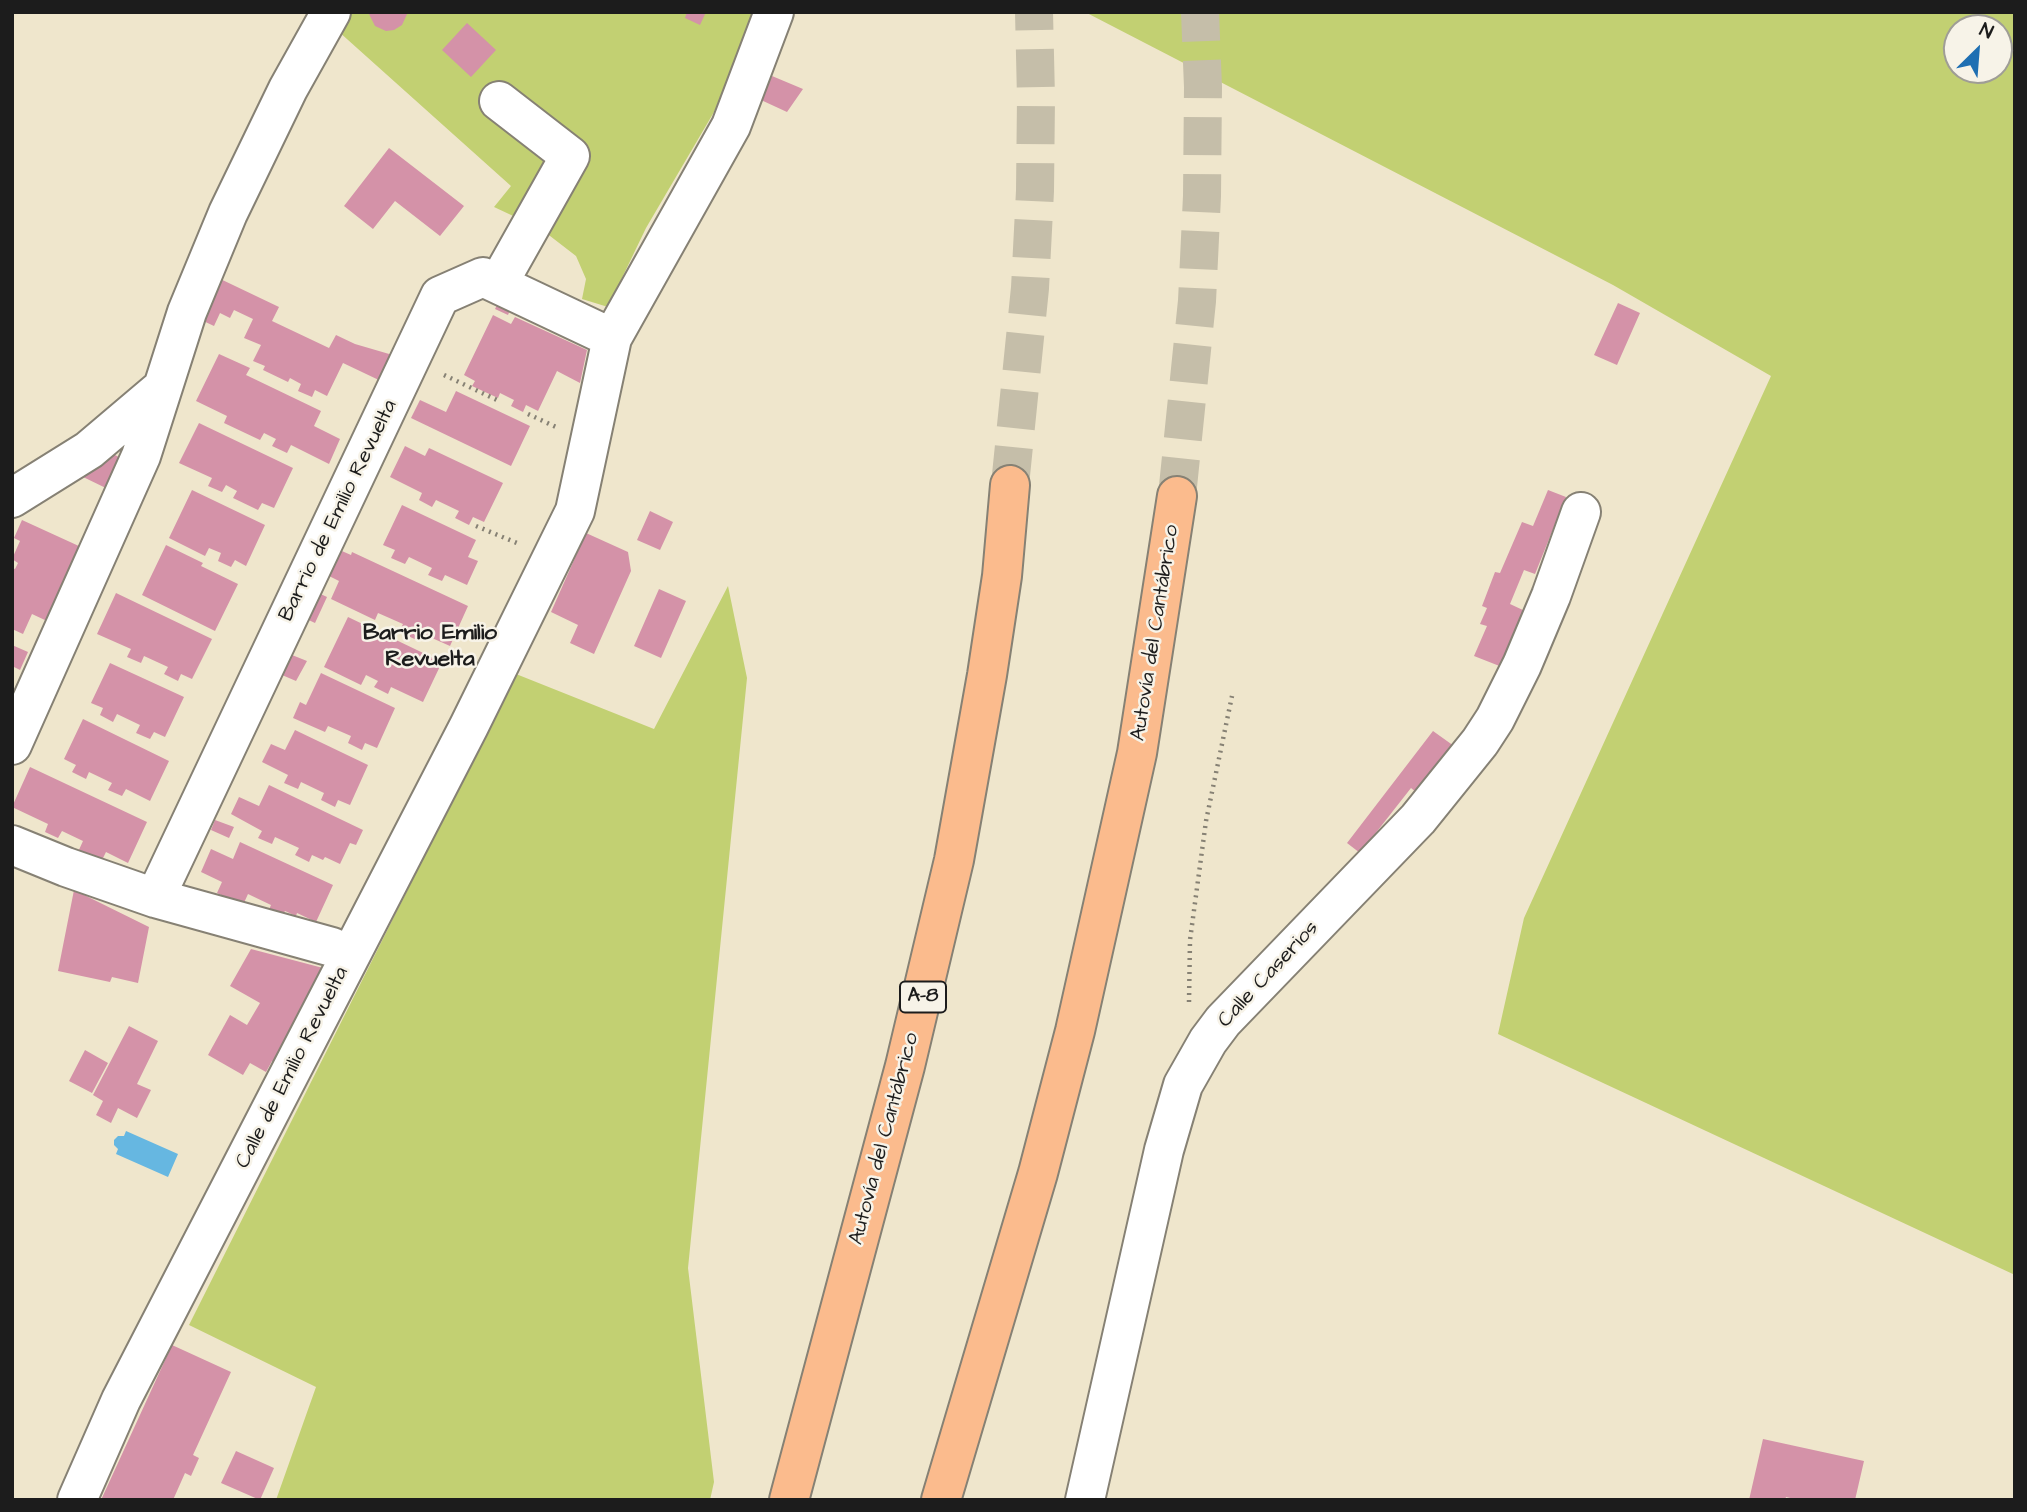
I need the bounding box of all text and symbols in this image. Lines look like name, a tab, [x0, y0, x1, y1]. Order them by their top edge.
north arrow	[1943, 14, 2013, 84]
text: N	[1975, 17, 1997, 46]
street label: Barrio de Emilio Revuelta	[274, 396, 404, 626]
street label: Autovía del Cantábrico	[1126, 523, 1186, 743]
district label: Barrio Emilio Revuelta	[363, 620, 497, 674]
street label: Calle Caserios	[1213, 916, 1325, 1034]
street label: Calle de Emilio Revuelta	[231, 963, 355, 1173]
road number: A-8	[900, 981, 946, 1012]
street label: Autovía del Cantábrico	[845, 1030, 925, 1248]

